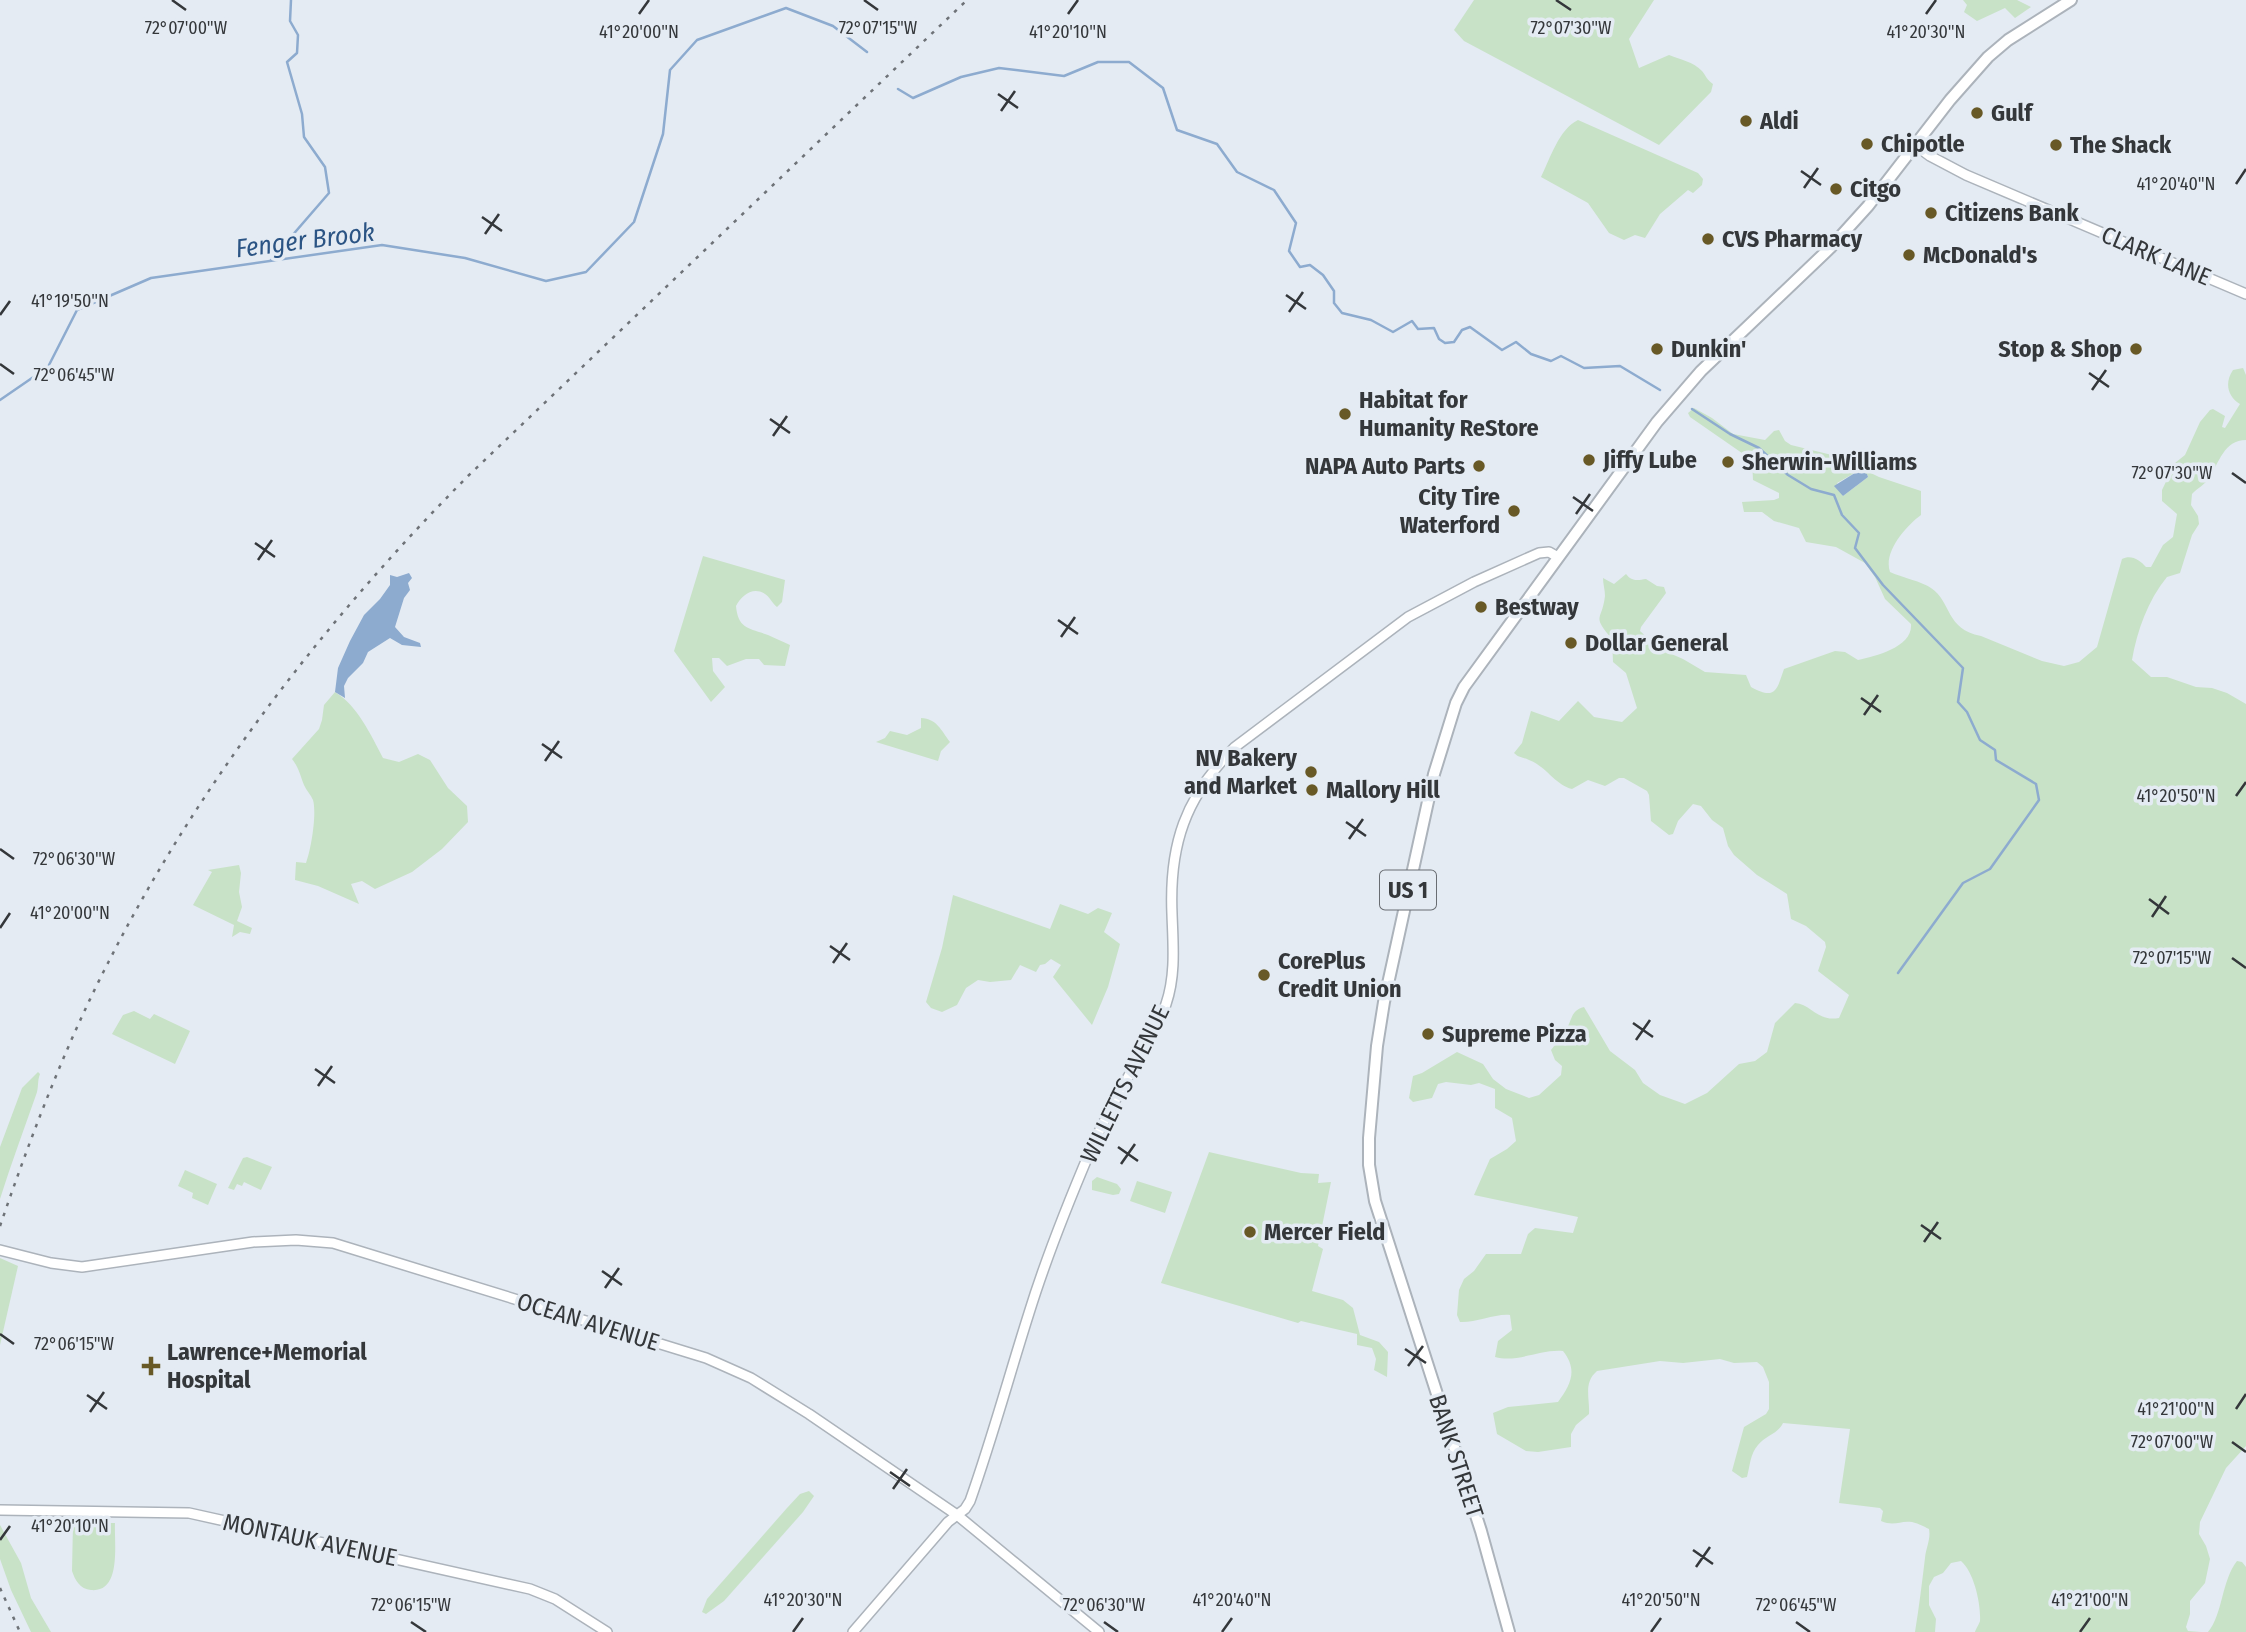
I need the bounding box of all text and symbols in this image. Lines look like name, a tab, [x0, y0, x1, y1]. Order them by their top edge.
text: 72°07'00"W	[145, 17, 228, 39]
text: 72°07'15"W	[839, 17, 918, 39]
text: 72°07'30"W	[1530, 17, 1612, 39]
text: 41°20'00"N	[599, 21, 679, 43]
text: 41°20'10"N	[1029, 21, 1107, 43]
text: 41°20'30"N	[1886, 21, 1966, 43]
place label: Gulf	[1991, 99, 2034, 127]
marker: Gulf	[1969, 105, 1985, 121]
place label: Aldi	[1759, 107, 1799, 135]
marker: Aldi	[1738, 113, 1754, 129]
place label: Chipotle	[1881, 130, 1965, 158]
place label: The Shack	[2070, 131, 2172, 159]
marker: Chipotle	[1859, 136, 1875, 152]
marker: The Shack	[2048, 137, 2064, 153]
text: 41°20'40"N	[2137, 173, 2215, 195]
place label: Citgo	[1850, 175, 1901, 203]
marker: Citgo	[1828, 181, 1844, 197]
place label: Citizens Bank	[1945, 199, 2079, 227]
marker: Citizens Bank	[1923, 205, 1939, 221]
water label: Fenger Brook	[234, 217, 376, 264]
street label: CLARK LANE	[2097, 220, 2215, 292]
place label: CVS Pharmacy	[1722, 225, 1863, 253]
marker: CVS Pharmacy	[1700, 231, 1716, 247]
place label: McDonald's	[1923, 241, 2038, 269]
marker: McDonald's	[1901, 247, 1917, 263]
text: 41°19'50"N	[31, 290, 109, 312]
place label: Dunkin'	[1671, 335, 1746, 363]
place label: Stop & Shop	[1998, 335, 2122, 363]
marker: Dunkin'	[1649, 341, 1665, 357]
marker: Stop & Shop	[2128, 341, 2144, 357]
text: 72°06'45"W	[34, 364, 115, 386]
place label: Habitat for Humanity ReStore	[1359, 386, 1539, 442]
marker: Habitat for Humanity ReStore	[1337, 406, 1353, 422]
place label: Jiffy Lube	[1602, 446, 1697, 474]
place label: Sherwin-Williams	[1742, 448, 1918, 476]
place label: NAPA Auto Parts	[1305, 452, 1465, 480]
marker: Jiffy Lube	[1581, 452, 1597, 468]
marker: Sherwin-Williams	[1720, 454, 1736, 470]
marker: NAPA Auto Parts	[1471, 458, 1487, 474]
text: 72°07'30"W	[2131, 462, 2213, 484]
place label: City Tire Waterford	[1400, 483, 1500, 539]
marker: City Tire Waterford	[1506, 503, 1522, 519]
place label: Bestway	[1495, 593, 1579, 621]
marker: Bestway	[1473, 599, 1489, 615]
place label: Dollar General	[1585, 629, 1729, 657]
marker: Dollar General	[1563, 635, 1579, 651]
place label: NV Bakery and Market	[1184, 744, 1298, 800]
marker: NV Bakery and Market	[1303, 764, 1319, 780]
place label: Mallory Hill	[1326, 776, 1440, 804]
marker: Mallory Hill	[1304, 782, 1320, 798]
text: 41°20'50"N	[2136, 785, 2216, 807]
text: 72°06'30"W	[33, 848, 116, 870]
road number: US 1	[1380, 870, 1436, 909]
text: 41°20'00"N	[30, 902, 110, 924]
place label: CorePlus Credit Union	[1278, 947, 1402, 1003]
text: 72°07'15"W	[2133, 947, 2212, 969]
marker: CorePlus Credit Union	[1256, 967, 1272, 983]
street label: WILLETTS AVENUE	[1075, 1001, 1175, 1167]
place label: Supreme Pizza	[1442, 1020, 1587, 1048]
marker: Supreme Pizza	[1420, 1026, 1436, 1042]
place label: Mercer Field	[1264, 1218, 1385, 1246]
marker: Mercer Field	[1242, 1224, 1258, 1240]
street label: OCEAN AVENUE	[514, 1287, 662, 1357]
text: 72°06'15"W	[34, 1333, 115, 1355]
place label: Lawrence+Memorial Hospital	[167, 1338, 367, 1394]
marker: Lawrence+Memorial Hospital	[141, 1356, 161, 1376]
street label: BANK STREET	[1423, 1391, 1489, 1521]
text: 41°21'00"N	[2137, 1398, 2215, 1420]
text: 72°07'00"W	[2131, 1431, 2214, 1453]
street label: MONTAUK AVENUE	[221, 1508, 399, 1572]
text: 41°20'10"N	[31, 1515, 109, 1537]
text: 41°20'30"N	[763, 1589, 843, 1611]
text: 41°20'40"N	[1193, 1589, 1271, 1611]
text: 41°20'50"N	[1621, 1589, 1701, 1611]
text: 41°21'00"N	[2051, 1589, 2129, 1611]
text: 72°06'15"W	[371, 1594, 452, 1616]
text: 72°06'30"W	[1063, 1594, 1146, 1616]
text: 72°06'45"W	[1756, 1594, 1837, 1616]

